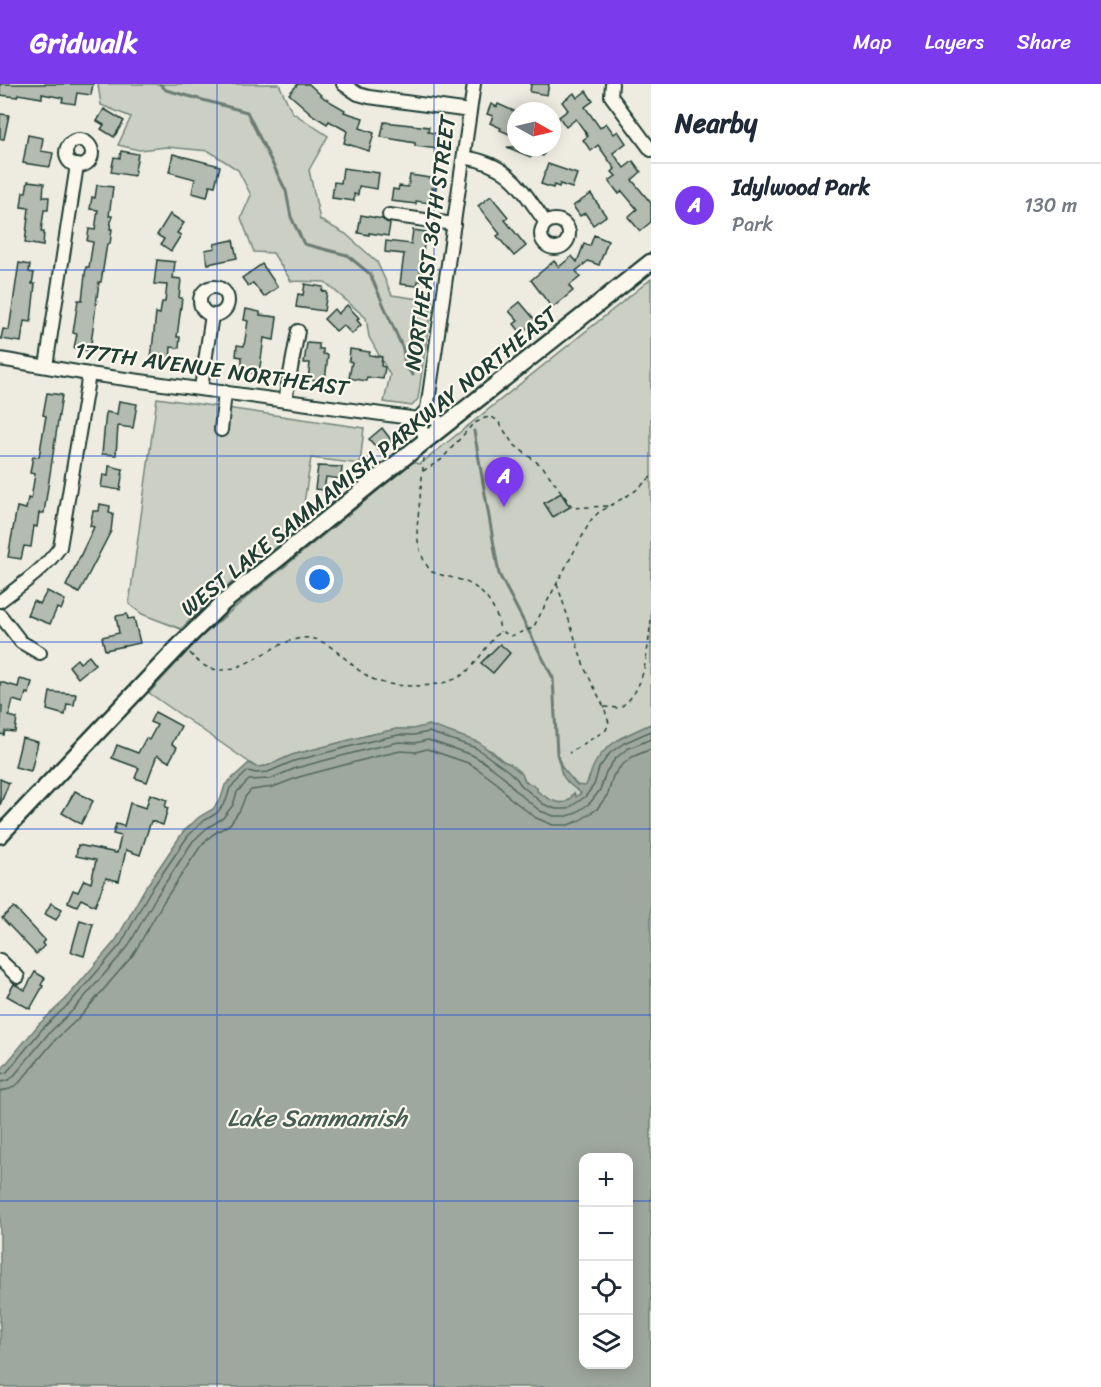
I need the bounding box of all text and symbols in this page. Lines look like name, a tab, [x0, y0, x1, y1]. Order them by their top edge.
text: Gridwalk	[30, 18, 138, 67]
text: Map	[853, 23, 892, 61]
text: Layers	[925, 23, 984, 61]
text: Share	[1017, 23, 1071, 61]
text: Nearby	[675, 100, 757, 146]
north arrow	[507, 102, 561, 156]
street label: NORTHEAST 36TH STREET	[393, 112, 467, 373]
text: Idylwood Park	[732, 168, 870, 207]
text: A	[688, 188, 701, 223]
text: 130 m	[1024, 188, 1077, 223]
text: Park	[732, 207, 773, 242]
street label: WEST LAKE SAMMAMISH PARKWAY NORTHEAST	[176, 301, 562, 621]
street label: 177TH AVENUE NORTHEAST	[73, 330, 353, 408]
pin: A	[484, 458, 524, 507]
your location	[305, 565, 334, 594]
water label: Lake Sammamish	[227, 1097, 409, 1139]
map controls	[579, 1153, 633, 1369]
button: +	[579, 1153, 633, 1207]
button: −	[579, 1207, 633, 1261]
button: locate	[579, 1261, 633, 1315]
button: layers	[579, 1315, 633, 1369]

